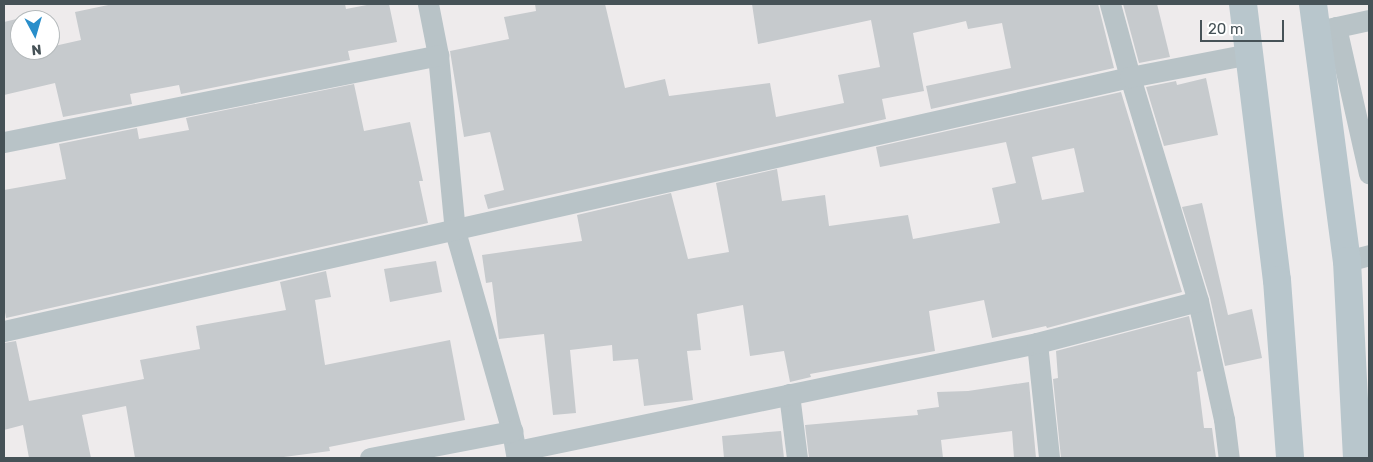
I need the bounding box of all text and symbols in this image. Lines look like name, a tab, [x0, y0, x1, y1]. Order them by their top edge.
north arrow	[10, 10, 60, 60]
scale bar	[1203, 10, 1287, 42]
text: 20 m	[1208, 20, 1243, 38]
text: N	[31, 40, 42, 58]

